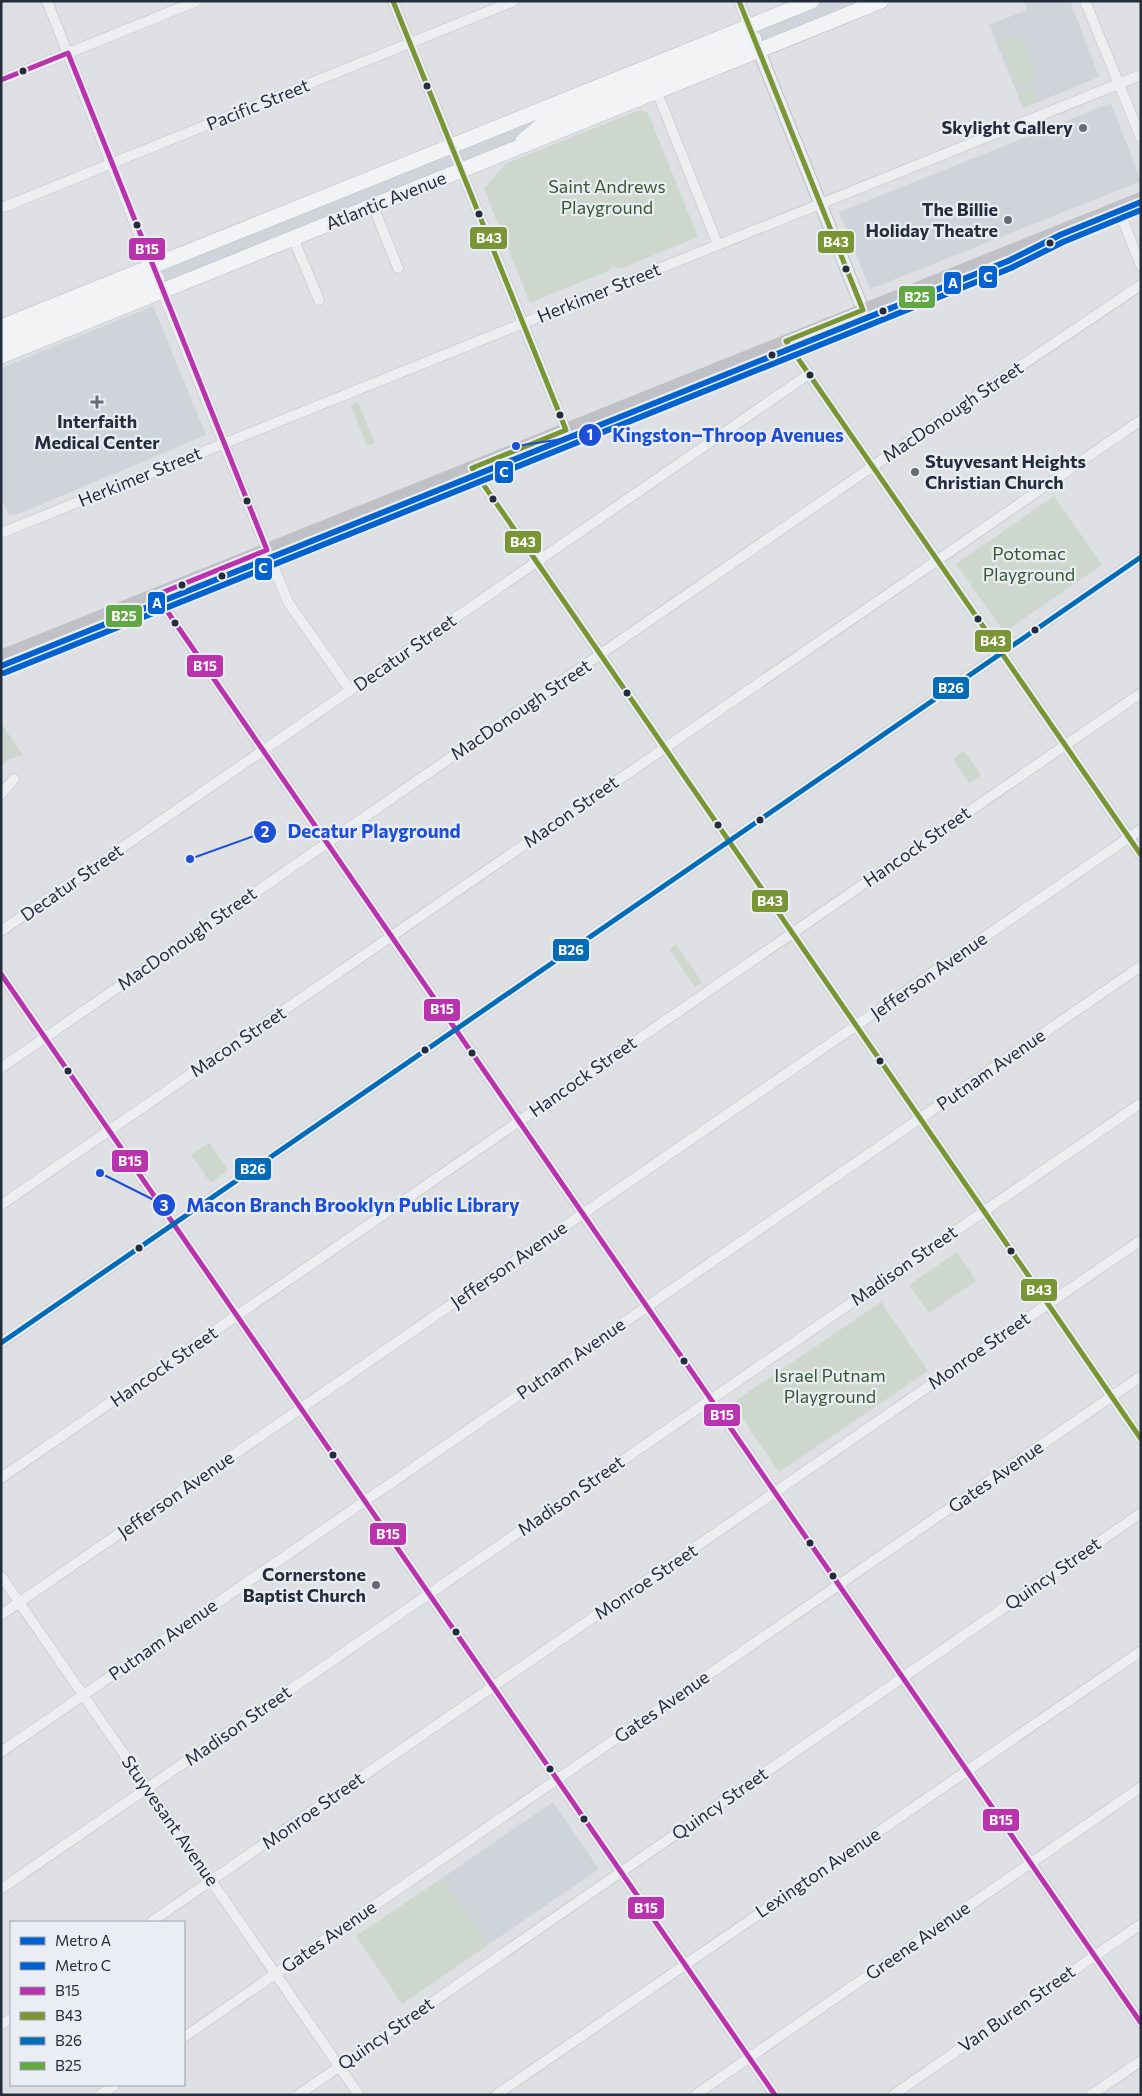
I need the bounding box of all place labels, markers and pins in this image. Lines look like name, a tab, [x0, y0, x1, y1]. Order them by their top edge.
unlabelled marker	[18, 66, 28, 76]
unlabelled marker	[422, 81, 432, 91]
place label: Skylight Gallery	[942, 116, 1073, 138]
marker: Skylight Gallery	[1077, 122, 1089, 134]
place label: The Billie Holiday Theatre	[865, 198, 998, 241]
unlabelled marker	[474, 209, 484, 219]
marker: The Billie Holiday Theatre	[1002, 214, 1014, 226]
unlabelled marker	[132, 220, 142, 230]
unlabelled marker	[1045, 238, 1055, 248]
unlabelled marker	[841, 264, 851, 274]
unlabelled marker	[878, 306, 888, 316]
unlabelled marker	[767, 350, 777, 360]
unlabelled marker	[805, 370, 815, 380]
marker: Interfaith Medical Center	[90, 395, 104, 409]
place label: Interfaith Medical Center	[34, 410, 160, 453]
unlabelled marker	[555, 410, 565, 420]
callout: Kingston–Throop Avenues	[578, 418, 854, 452]
place label: Stuyvesant Heights Christian Church	[925, 450, 1086, 493]
marker: Stuyvesant Heights Christian Church	[909, 466, 921, 478]
unlabelled marker	[488, 494, 498, 504]
unlabelled marker	[242, 496, 252, 506]
unlabelled marker	[217, 571, 227, 581]
unlabelled marker	[177, 580, 187, 590]
unlabelled marker	[973, 614, 983, 624]
unlabelled marker	[170, 618, 180, 628]
unlabelled marker	[1030, 625, 1040, 635]
unlabelled marker	[622, 688, 632, 698]
callout: Decatur Playground	[253, 815, 471, 849]
unlabelled marker	[755, 815, 765, 825]
unlabelled marker	[713, 820, 723, 830]
unlabelled marker	[420, 1045, 430, 1055]
unlabelled marker	[467, 1048, 477, 1058]
unlabelled marker	[875, 1056, 885, 1066]
unlabelled marker	[63, 1066, 73, 1076]
callout: Macon Branch Brooklyn Public Library	[151, 1188, 530, 1222]
unlabelled marker	[134, 1243, 144, 1253]
unlabelled marker	[1006, 1246, 1016, 1256]
unlabelled marker	[679, 1356, 689, 1366]
unlabelled marker	[328, 1450, 338, 1460]
unlabelled marker	[805, 1538, 815, 1548]
place label: Cornerstone Baptist Church	[243, 1563, 366, 1606]
unlabelled marker	[828, 1571, 838, 1581]
marker: Cornerstone Baptist Church	[370, 1579, 382, 1591]
unlabelled marker	[451, 1627, 461, 1637]
unlabelled marker	[545, 1764, 555, 1774]
unlabelled marker	[579, 1814, 589, 1824]

